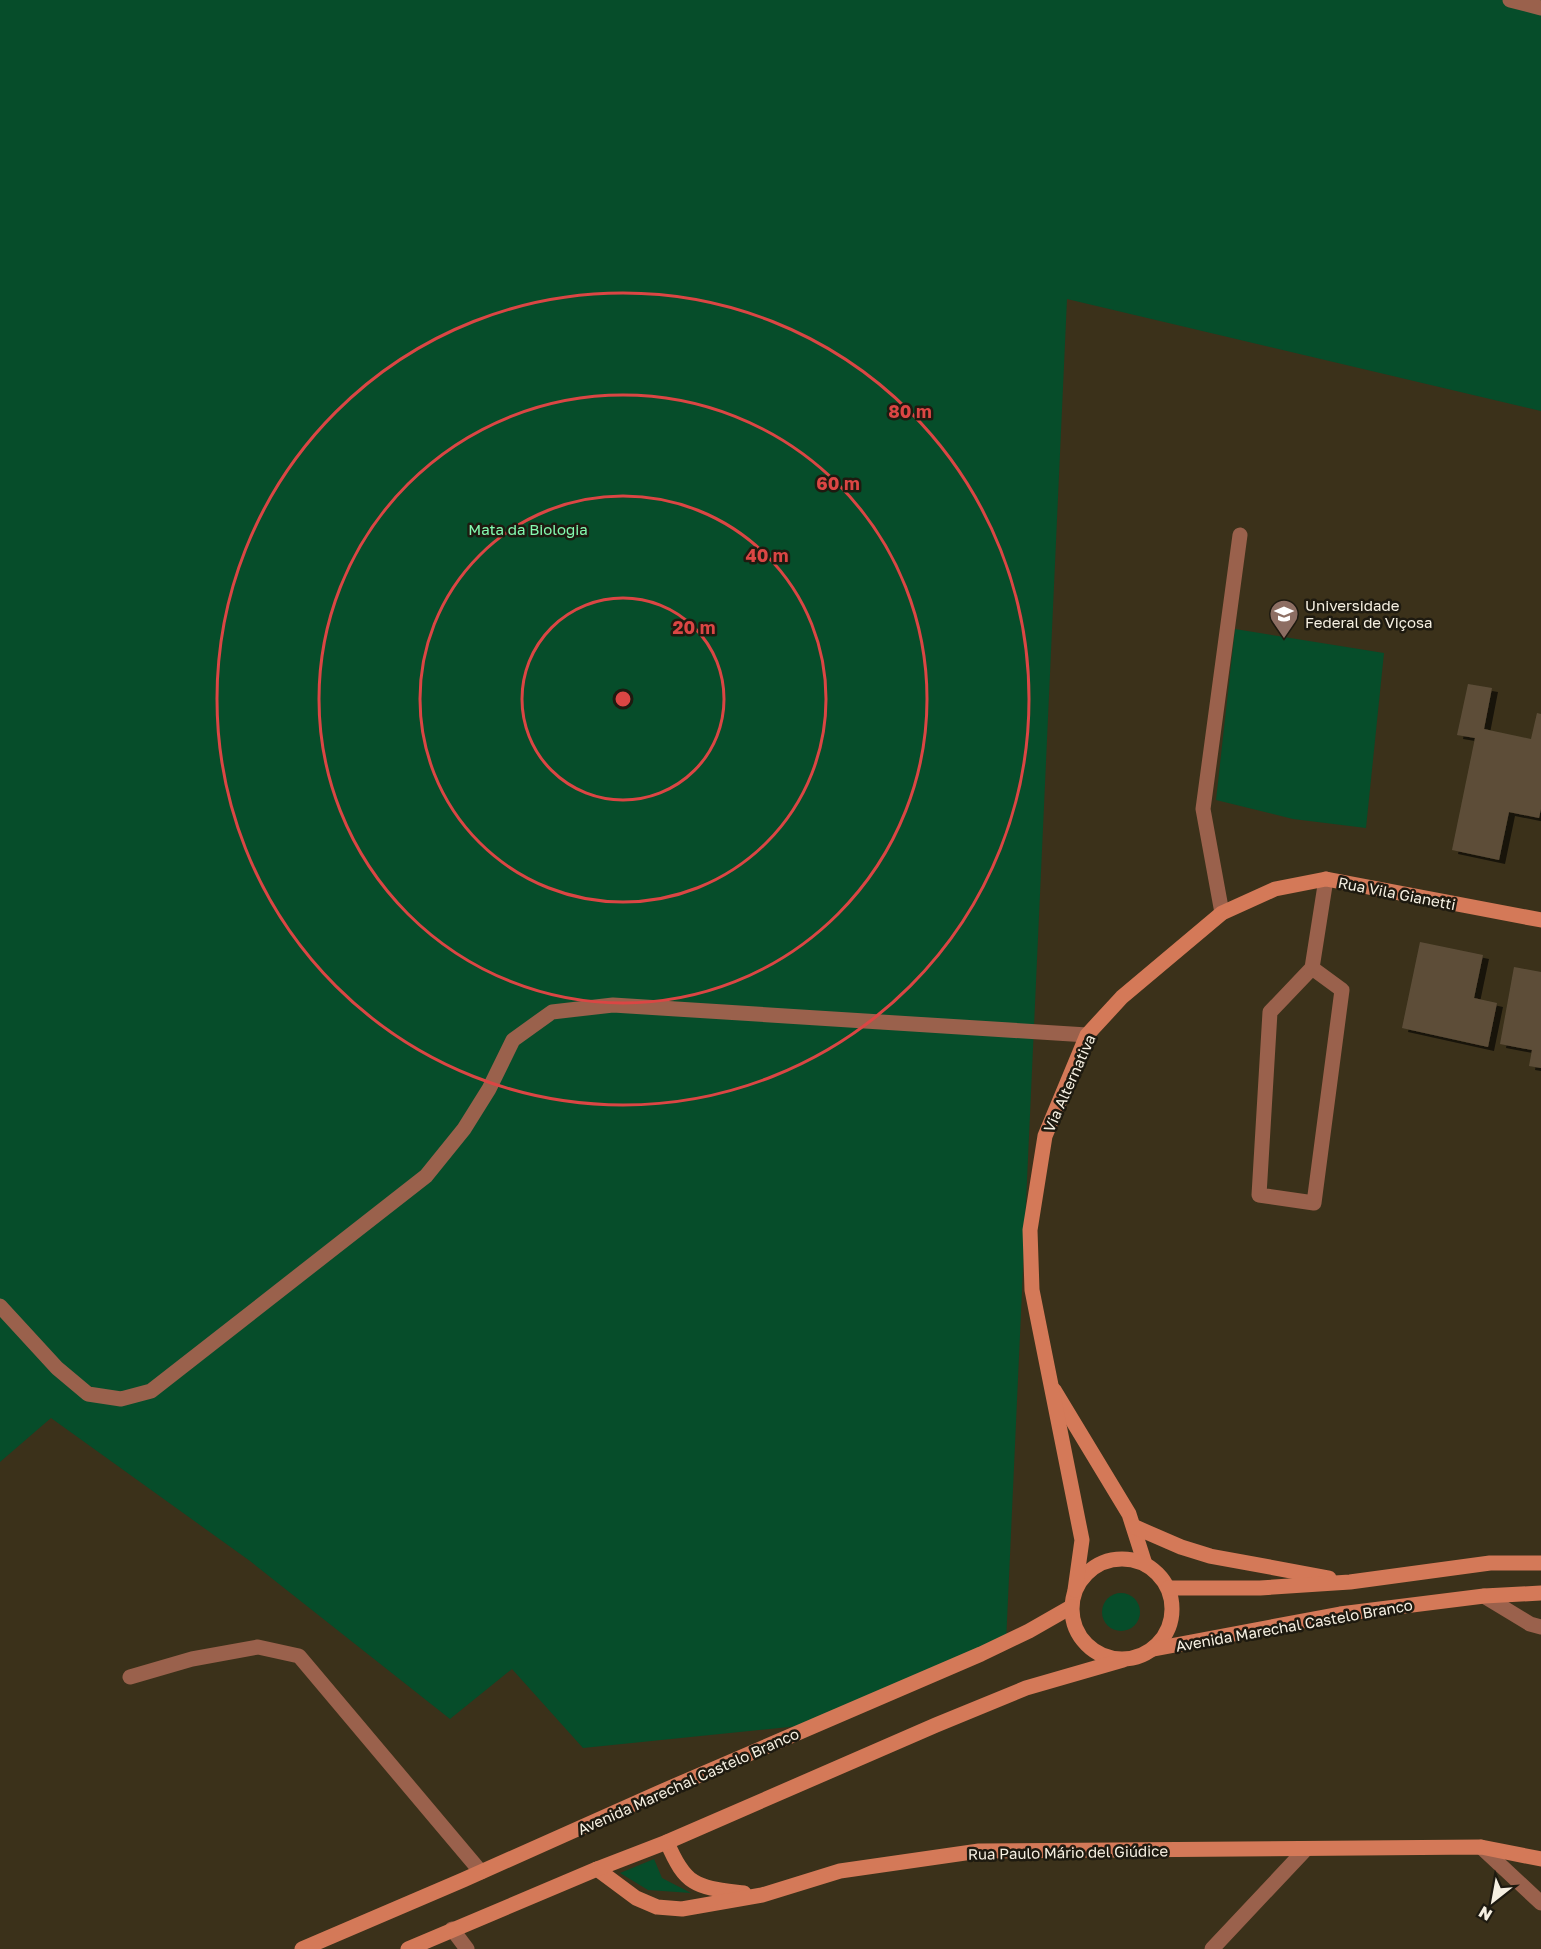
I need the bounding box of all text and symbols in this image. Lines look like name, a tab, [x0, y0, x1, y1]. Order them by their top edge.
text: 80 m	[888, 400, 932, 422]
text: 60 m	[816, 472, 860, 494]
park label: Mata da Biologia	[468, 520, 588, 538]
text: 40 m	[745, 544, 789, 566]
place label: Universidade Federal de Viçosa	[1305, 596, 1432, 631]
school or university icon: Universidade Federal de Viçosa	[1268, 598, 1300, 640]
text: 20 m	[673, 616, 715, 638]
centre of rings	[613, 689, 633, 709]
street label: Rua Vila Gianetti	[1337, 873, 1457, 913]
street label: Via Alternativa	[1039, 1031, 1099, 1135]
street label: Avenida Marechal Castelo Branco	[1174, 1595, 1414, 1655]
street label: Avenida Marechal Castelo Branco	[575, 1724, 801, 1838]
street label: Rua Paulo Mário del Giúdice	[968, 1841, 1168, 1863]
north arrow	[1463, 1871, 1523, 1931]
text: N	[1475, 1902, 1496, 1926]

